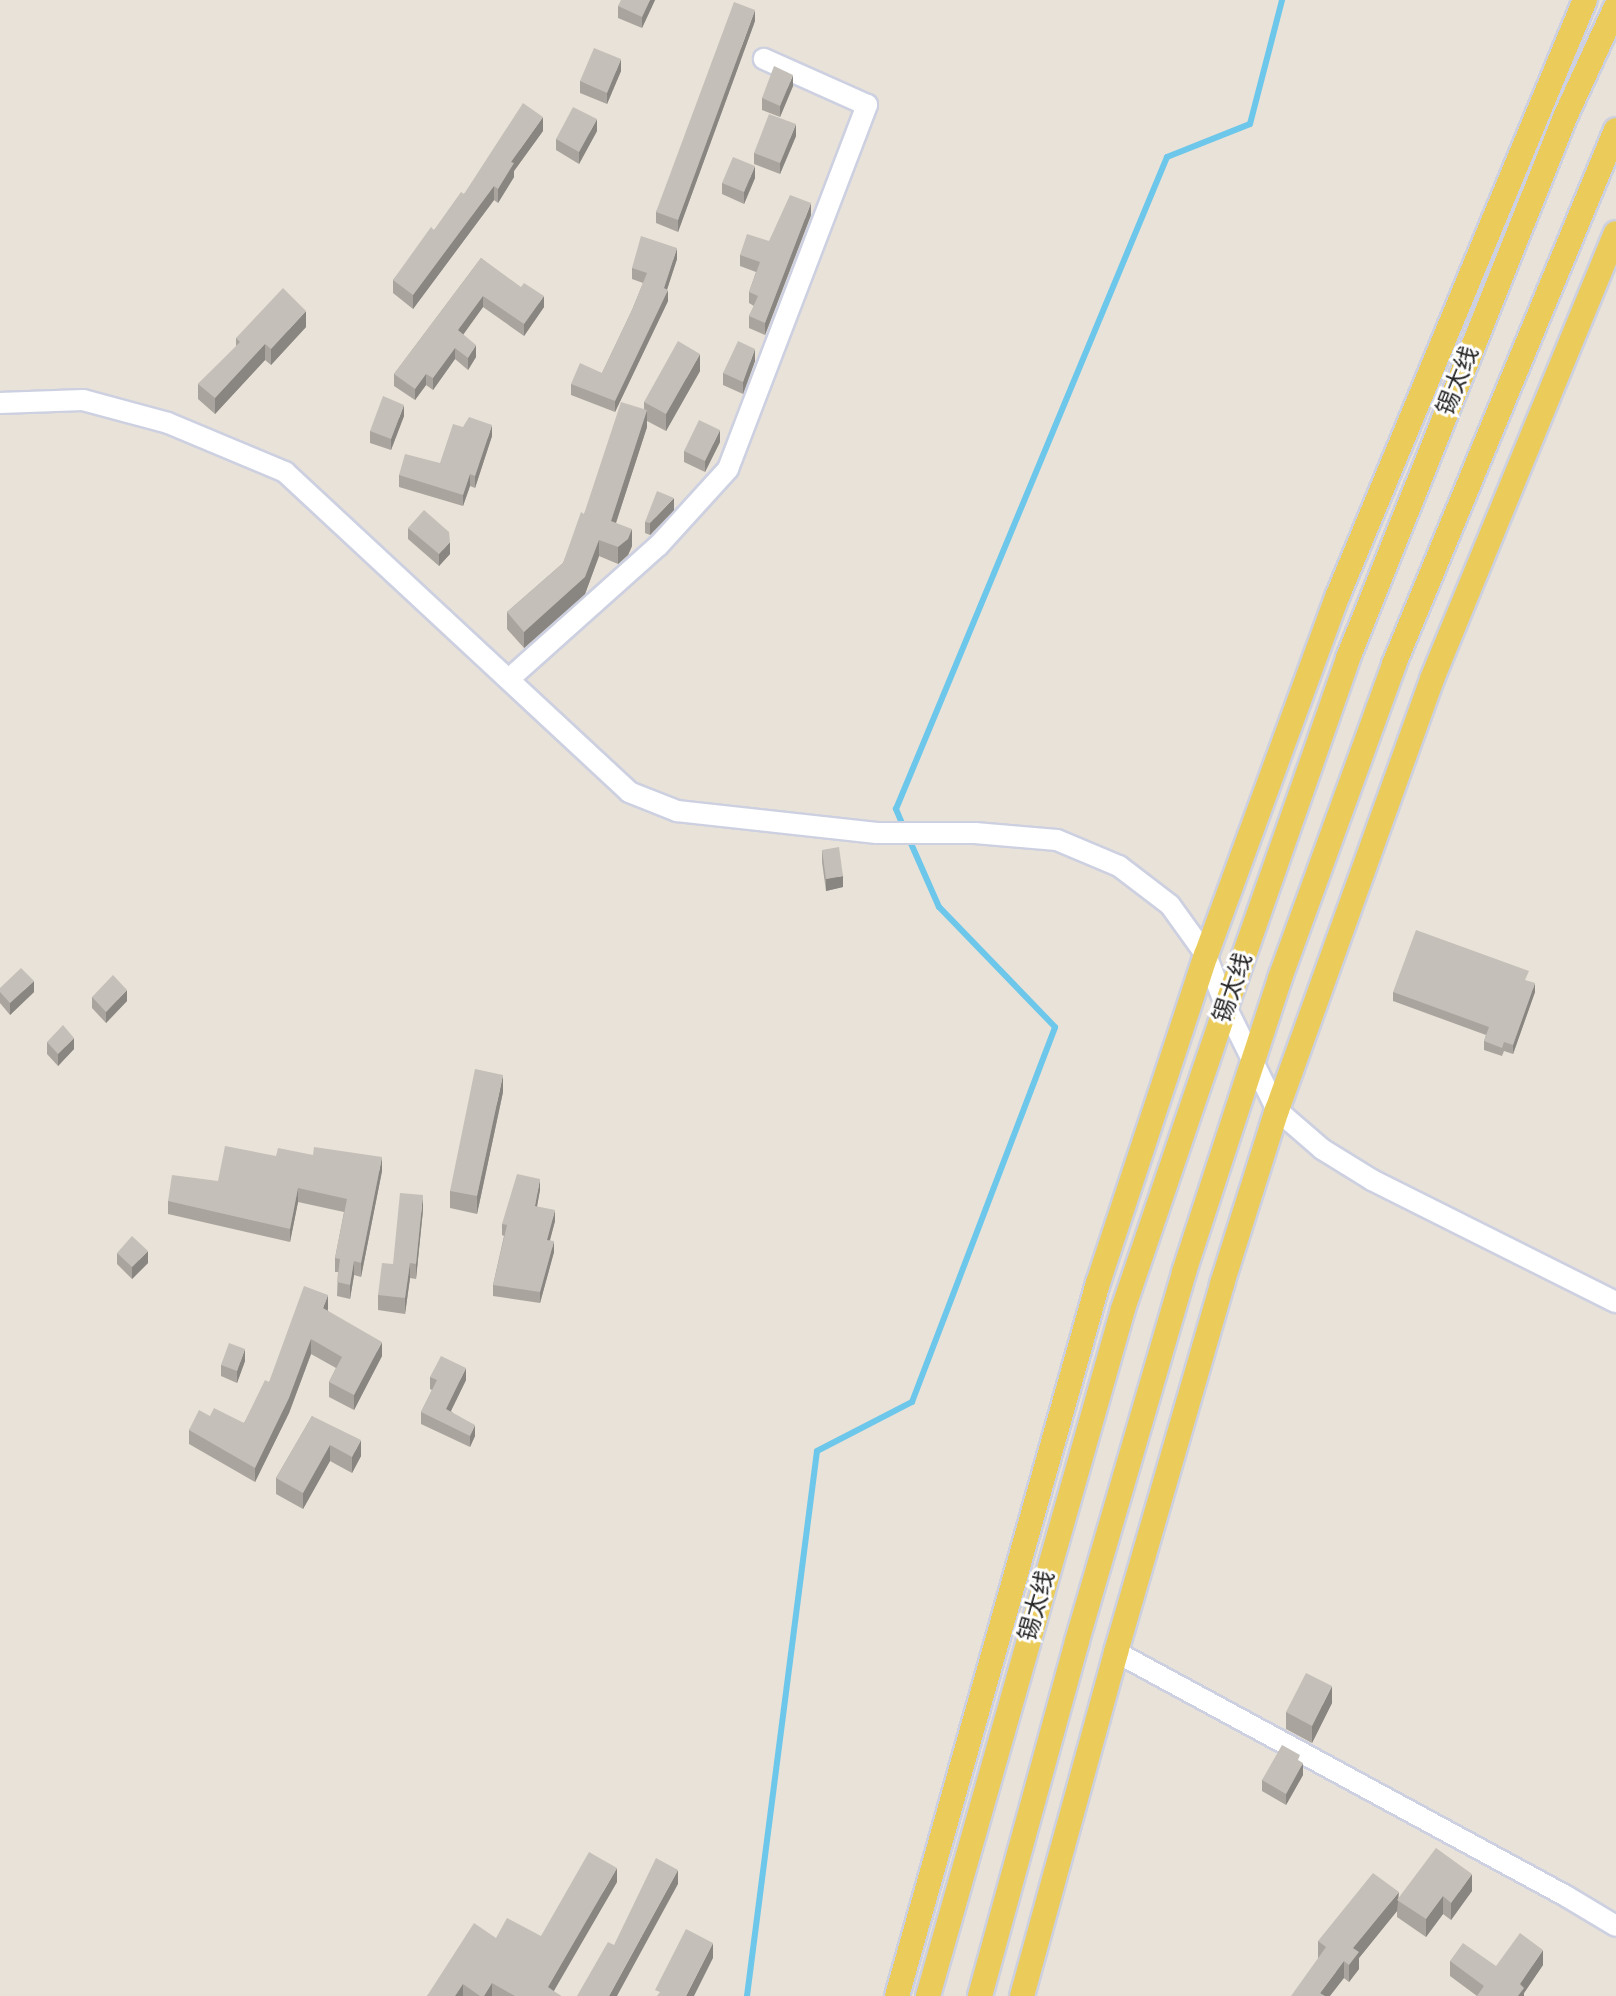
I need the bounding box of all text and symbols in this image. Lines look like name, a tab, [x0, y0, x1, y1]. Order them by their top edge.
street label: 锡太线	[1431, 342, 1485, 420]
street label: 锡太线	[1208, 949, 1258, 1027]
street label: 锡太线	[1013, 1567, 1061, 1645]

